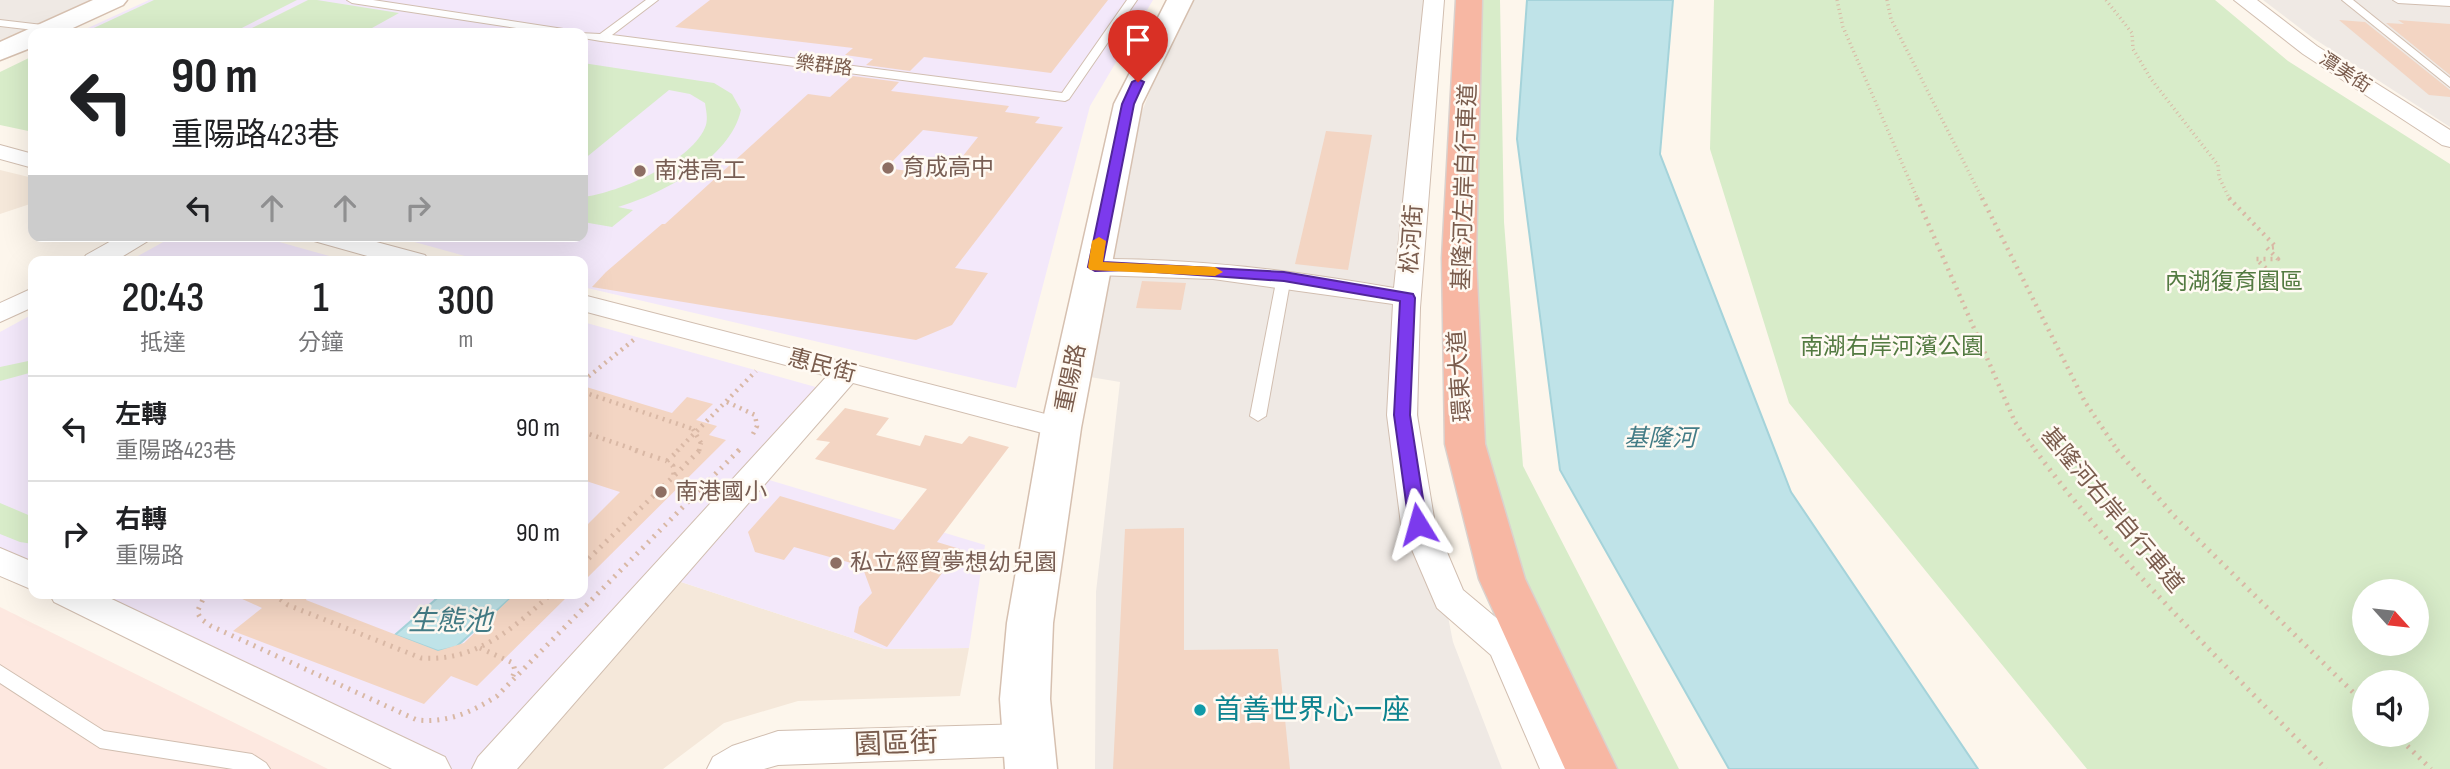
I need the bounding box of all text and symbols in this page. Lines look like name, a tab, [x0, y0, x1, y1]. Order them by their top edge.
pin	[1108, 10, 1168, 82]
icon: arrive	[1119, 21, 1157, 59]
text: 90 m	[171, 48, 258, 107]
street label: 潭美街	[2315, 48, 2375, 98]
street label: 樂群路	[794, 51, 854, 81]
icon: left	[56, 56, 147, 147]
street label: 基隆河左岸自行車道	[1447, 83, 1483, 291]
text: 重陽路423巷	[171, 116, 339, 155]
place label: 育成高中	[902, 154, 994, 182]
place label: 南港高工	[654, 157, 746, 185]
marker: 育成高中	[880, 160, 896, 176]
marker: 南港高工	[632, 163, 648, 179]
icon: left	[180, 189, 218, 227]
icon: ahead	[253, 189, 291, 227]
icon: ahead	[326, 189, 364, 227]
icon: right	[399, 189, 437, 227]
street label: 松河街	[1396, 204, 1428, 274]
park label: 內湖復育園區	[2165, 268, 2303, 296]
text: 20:43	[121, 273, 204, 324]
text: 1	[313, 273, 329, 324]
text: 300	[437, 276, 494, 327]
text: m	[458, 326, 473, 354]
text: 抵達	[140, 329, 186, 357]
text: 分鐘	[298, 329, 344, 357]
street label: 環東大道	[1443, 329, 1477, 423]
park label: 南湖右岸河濱公園	[1800, 333, 1984, 361]
street label: 重陽路	[1050, 341, 1092, 415]
street label: 惠民街	[785, 344, 859, 388]
text: 左轉	[115, 400, 167, 431]
icon: left	[56, 410, 94, 448]
text: 90 m	[516, 413, 560, 444]
street label: 基隆河右岸自行車道	[2035, 422, 2189, 598]
water label: 基隆河	[1624, 424, 1700, 453]
text: 重陽路423巷	[115, 437, 236, 465]
place label: 南港國小	[675, 478, 767, 506]
marker: 南港國小	[653, 484, 669, 500]
position arrow	[1381, 487, 1455, 561]
text: 右轉	[115, 505, 167, 536]
icon: right	[56, 515, 94, 553]
text: 90 m	[516, 518, 560, 549]
text: 重陽路	[115, 542, 184, 570]
place label: 私立經貿夢想幼兒園	[850, 549, 1057, 577]
marker: 私立經貿夢想幼兒園	[828, 555, 844, 571]
north arrow	[2352, 579, 2429, 656]
map controls	[2352, 579, 2429, 747]
water label: 生態池	[408, 605, 495, 638]
button: sound	[2352, 670, 2429, 747]
place label: 首善世界心一座	[1214, 694, 1410, 727]
marker: 首善世界心一座	[1192, 702, 1208, 718]
street label: 園區街	[853, 726, 939, 762]

